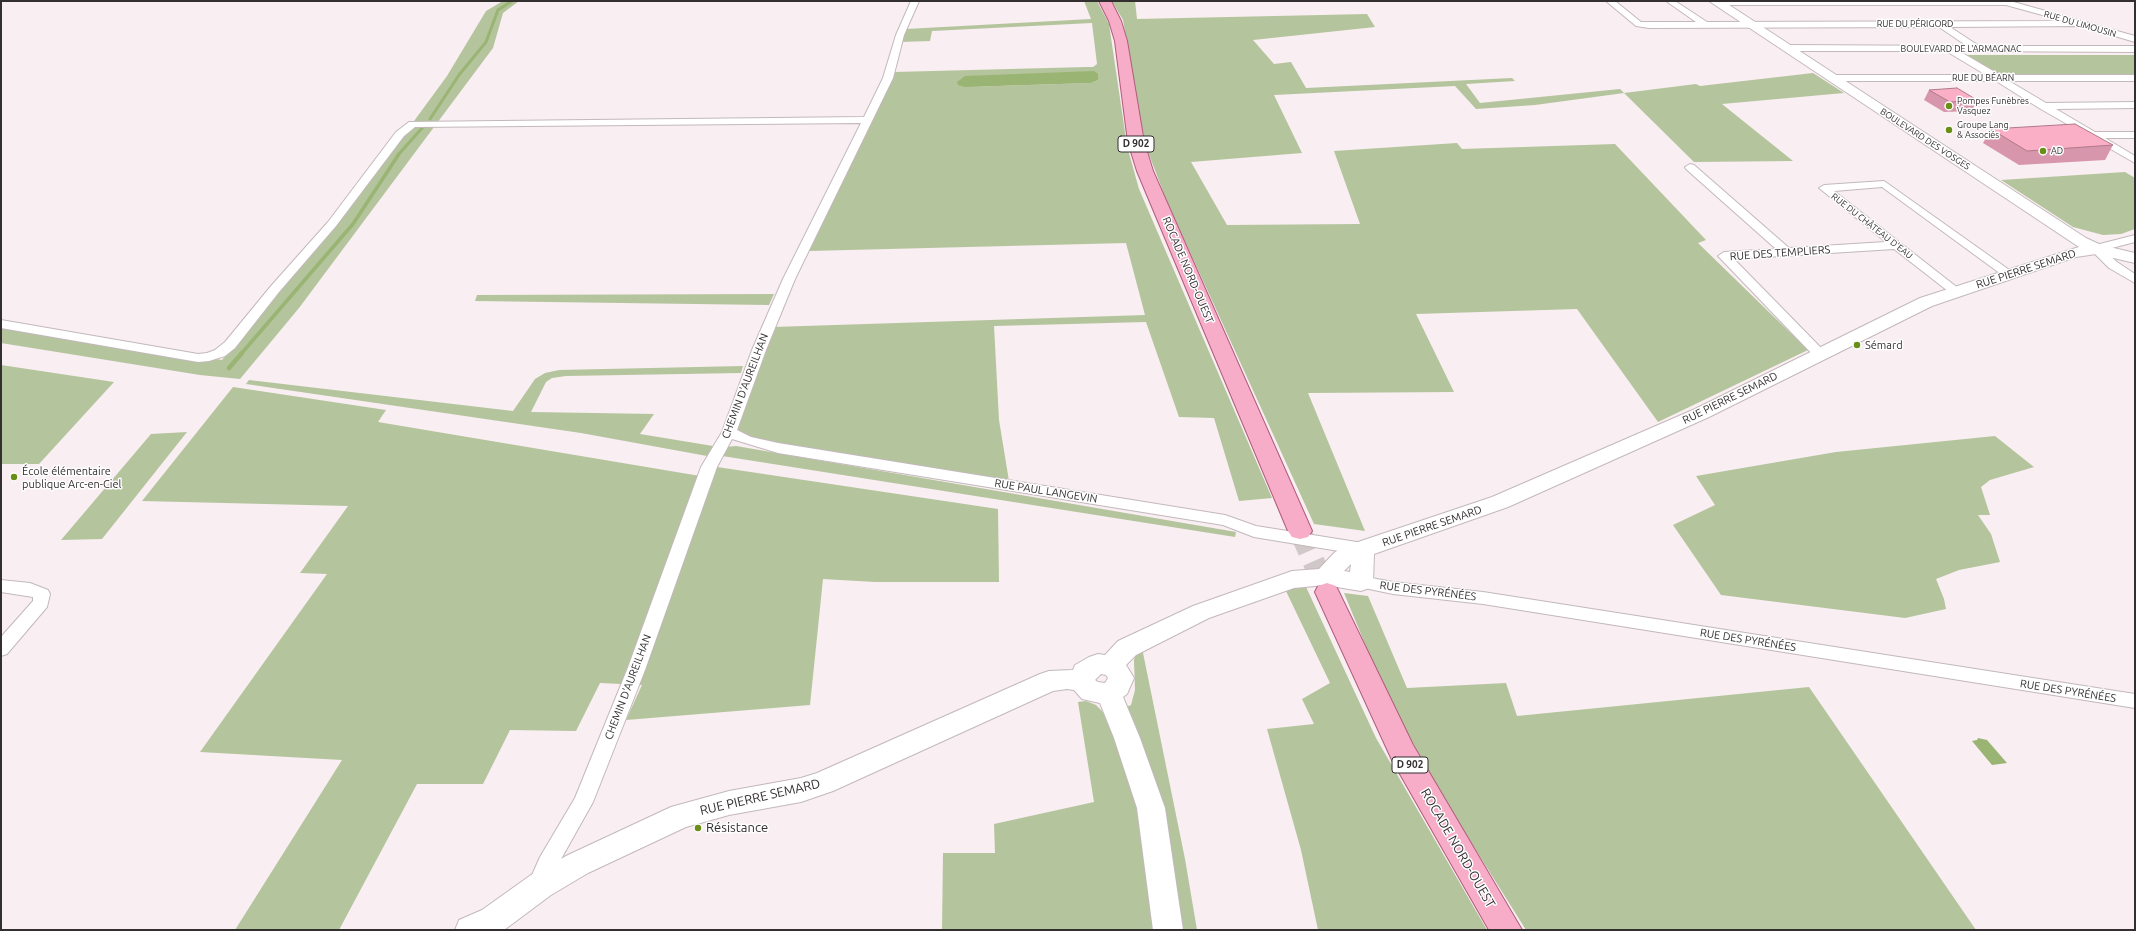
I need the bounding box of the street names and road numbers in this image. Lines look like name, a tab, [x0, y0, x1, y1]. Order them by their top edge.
street label: RUE DU LIMOUSIN	[2043, 9, 2117, 39]
street label: RUE DU PÉRIGORD	[1877, 19, 1953, 29]
street label: BOULEVARD DE L'ARMAGNAC	[1901, 44, 2021, 54]
street label: RUE DU BÉARN	[1952, 73, 2014, 83]
street label: BOULEVARD DES VOSGES	[1878, 106, 1972, 172]
road number: D 902	[1118, 136, 1154, 152]
street label: RUE DU CHÂTEAU D'EAU	[1829, 191, 1915, 261]
street label: ROCADE NORD-OUEST	[1160, 215, 1216, 325]
street label: RUE DES TEMPLIERS	[1729, 243, 1831, 263]
street label: RUE PIERRE SEMARD	[1974, 247, 2078, 291]
street label: CHEMIN D'AUREILHAN	[719, 332, 771, 440]
street label: RUE PIERRE SEMARD	[1680, 369, 1780, 427]
street label: RUE PAUL LANGEVIN	[994, 476, 1098, 506]
street label: RUE PIERRE SEMARD	[1381, 503, 1483, 549]
street label: RUE DES PYRÉNÉES	[1379, 579, 1477, 603]
street label: RUE DES PYRÉNÉES	[1699, 626, 1797, 654]
street label: CHEMIN D'AUREILHAN	[602, 633, 654, 741]
street label: RUE DES PYRÉNÉES	[2019, 677, 2117, 705]
road number: D 902	[1392, 757, 1428, 773]
street label: RUE PIERRE SEMARD	[698, 776, 822, 818]
street label: ROCADE NORD-OUEST	[1417, 786, 1499, 910]

